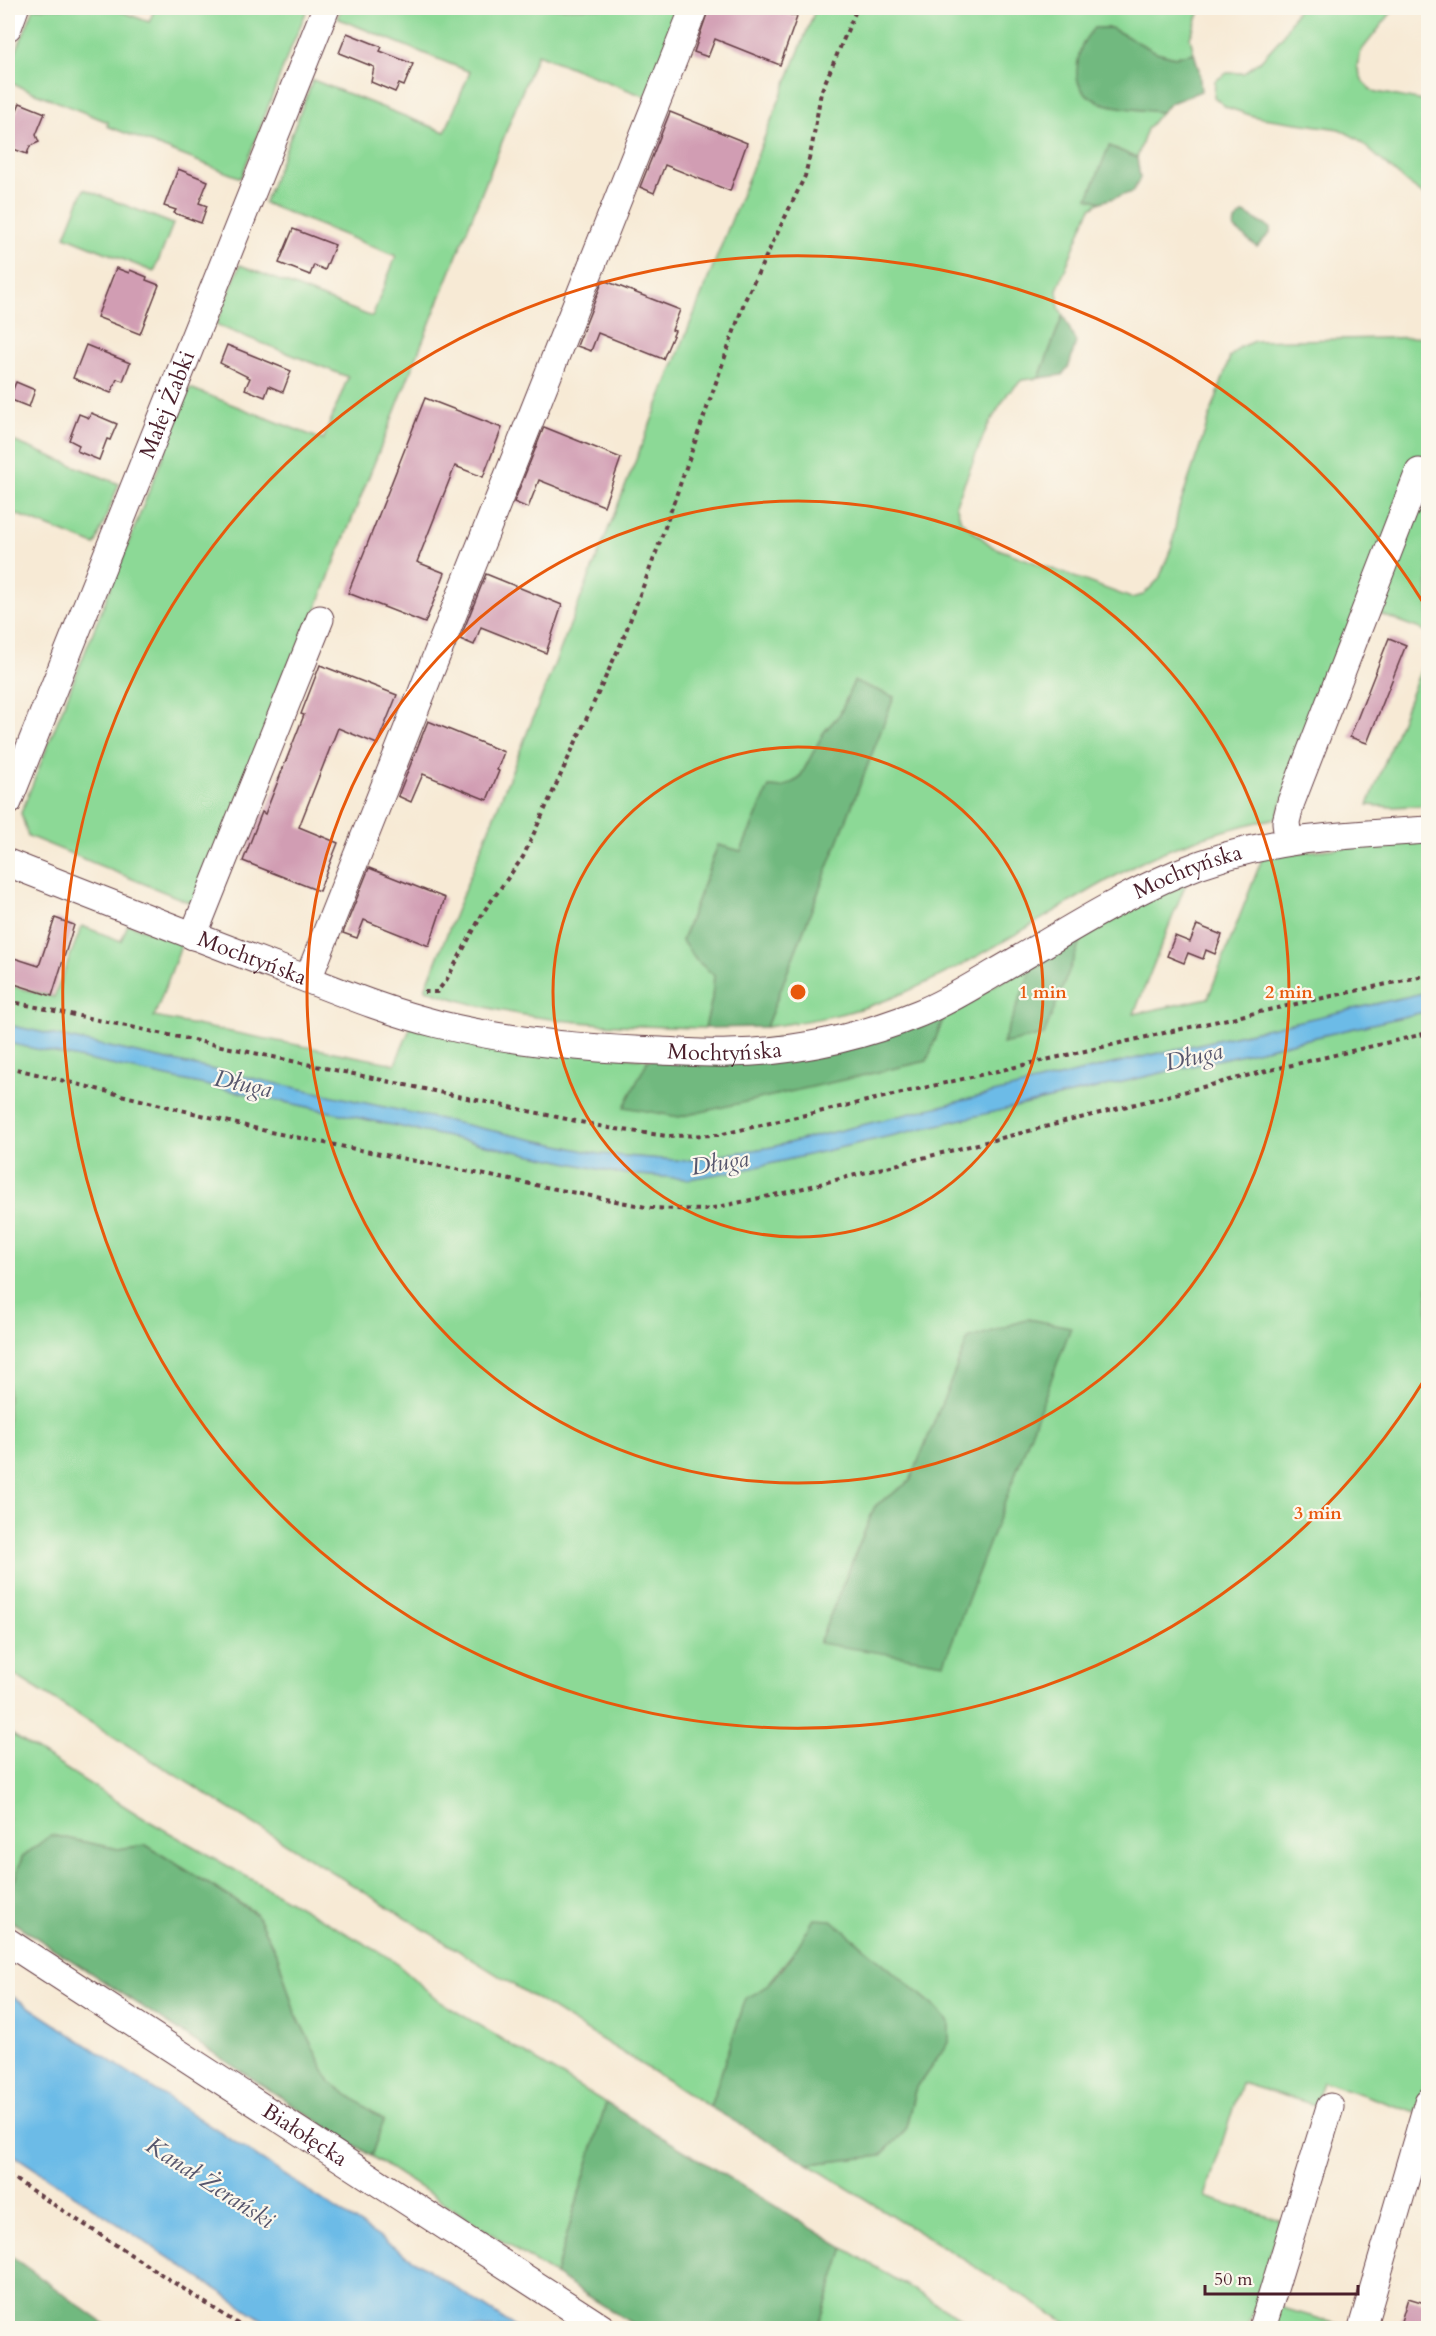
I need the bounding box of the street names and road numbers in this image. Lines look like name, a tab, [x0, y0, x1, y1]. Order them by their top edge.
street label: Małej Żabki	[132, 346, 202, 463]
street label: Mochtyńska	[1128, 837, 1246, 906]
street label: Mochtyńska	[193, 924, 312, 993]
street label: Mochtyńska	[667, 1034, 784, 1068]
street label: Białołęcka	[256, 2096, 354, 2174]

